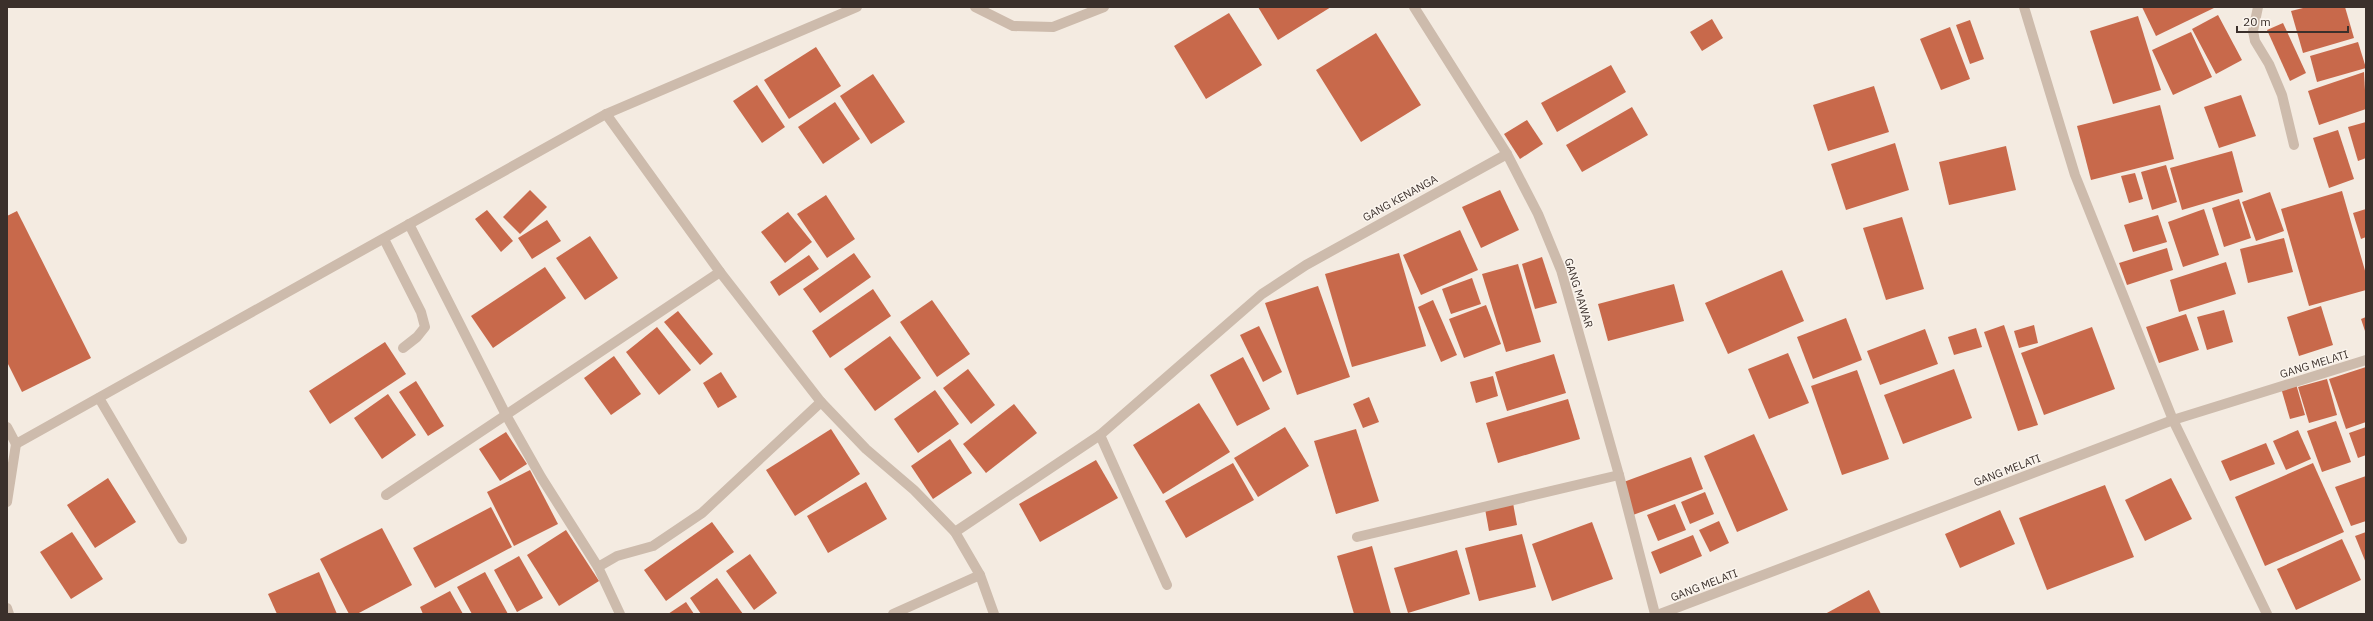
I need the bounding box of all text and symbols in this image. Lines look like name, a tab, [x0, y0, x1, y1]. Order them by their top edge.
scale bar	[2237, 8, 2348, 34]
text: 20 m	[2243, 14, 2271, 29]
street label: GANG KENANGA	[1360, 172, 1440, 224]
street label: GANG MAWAR	[1562, 256, 1596, 330]
street label: GANG MELATI	[2278, 347, 2350, 381]
street label: GANG MELATI	[1971, 451, 2043, 489]
street label: GANG MELATI	[1668, 566, 1740, 604]

